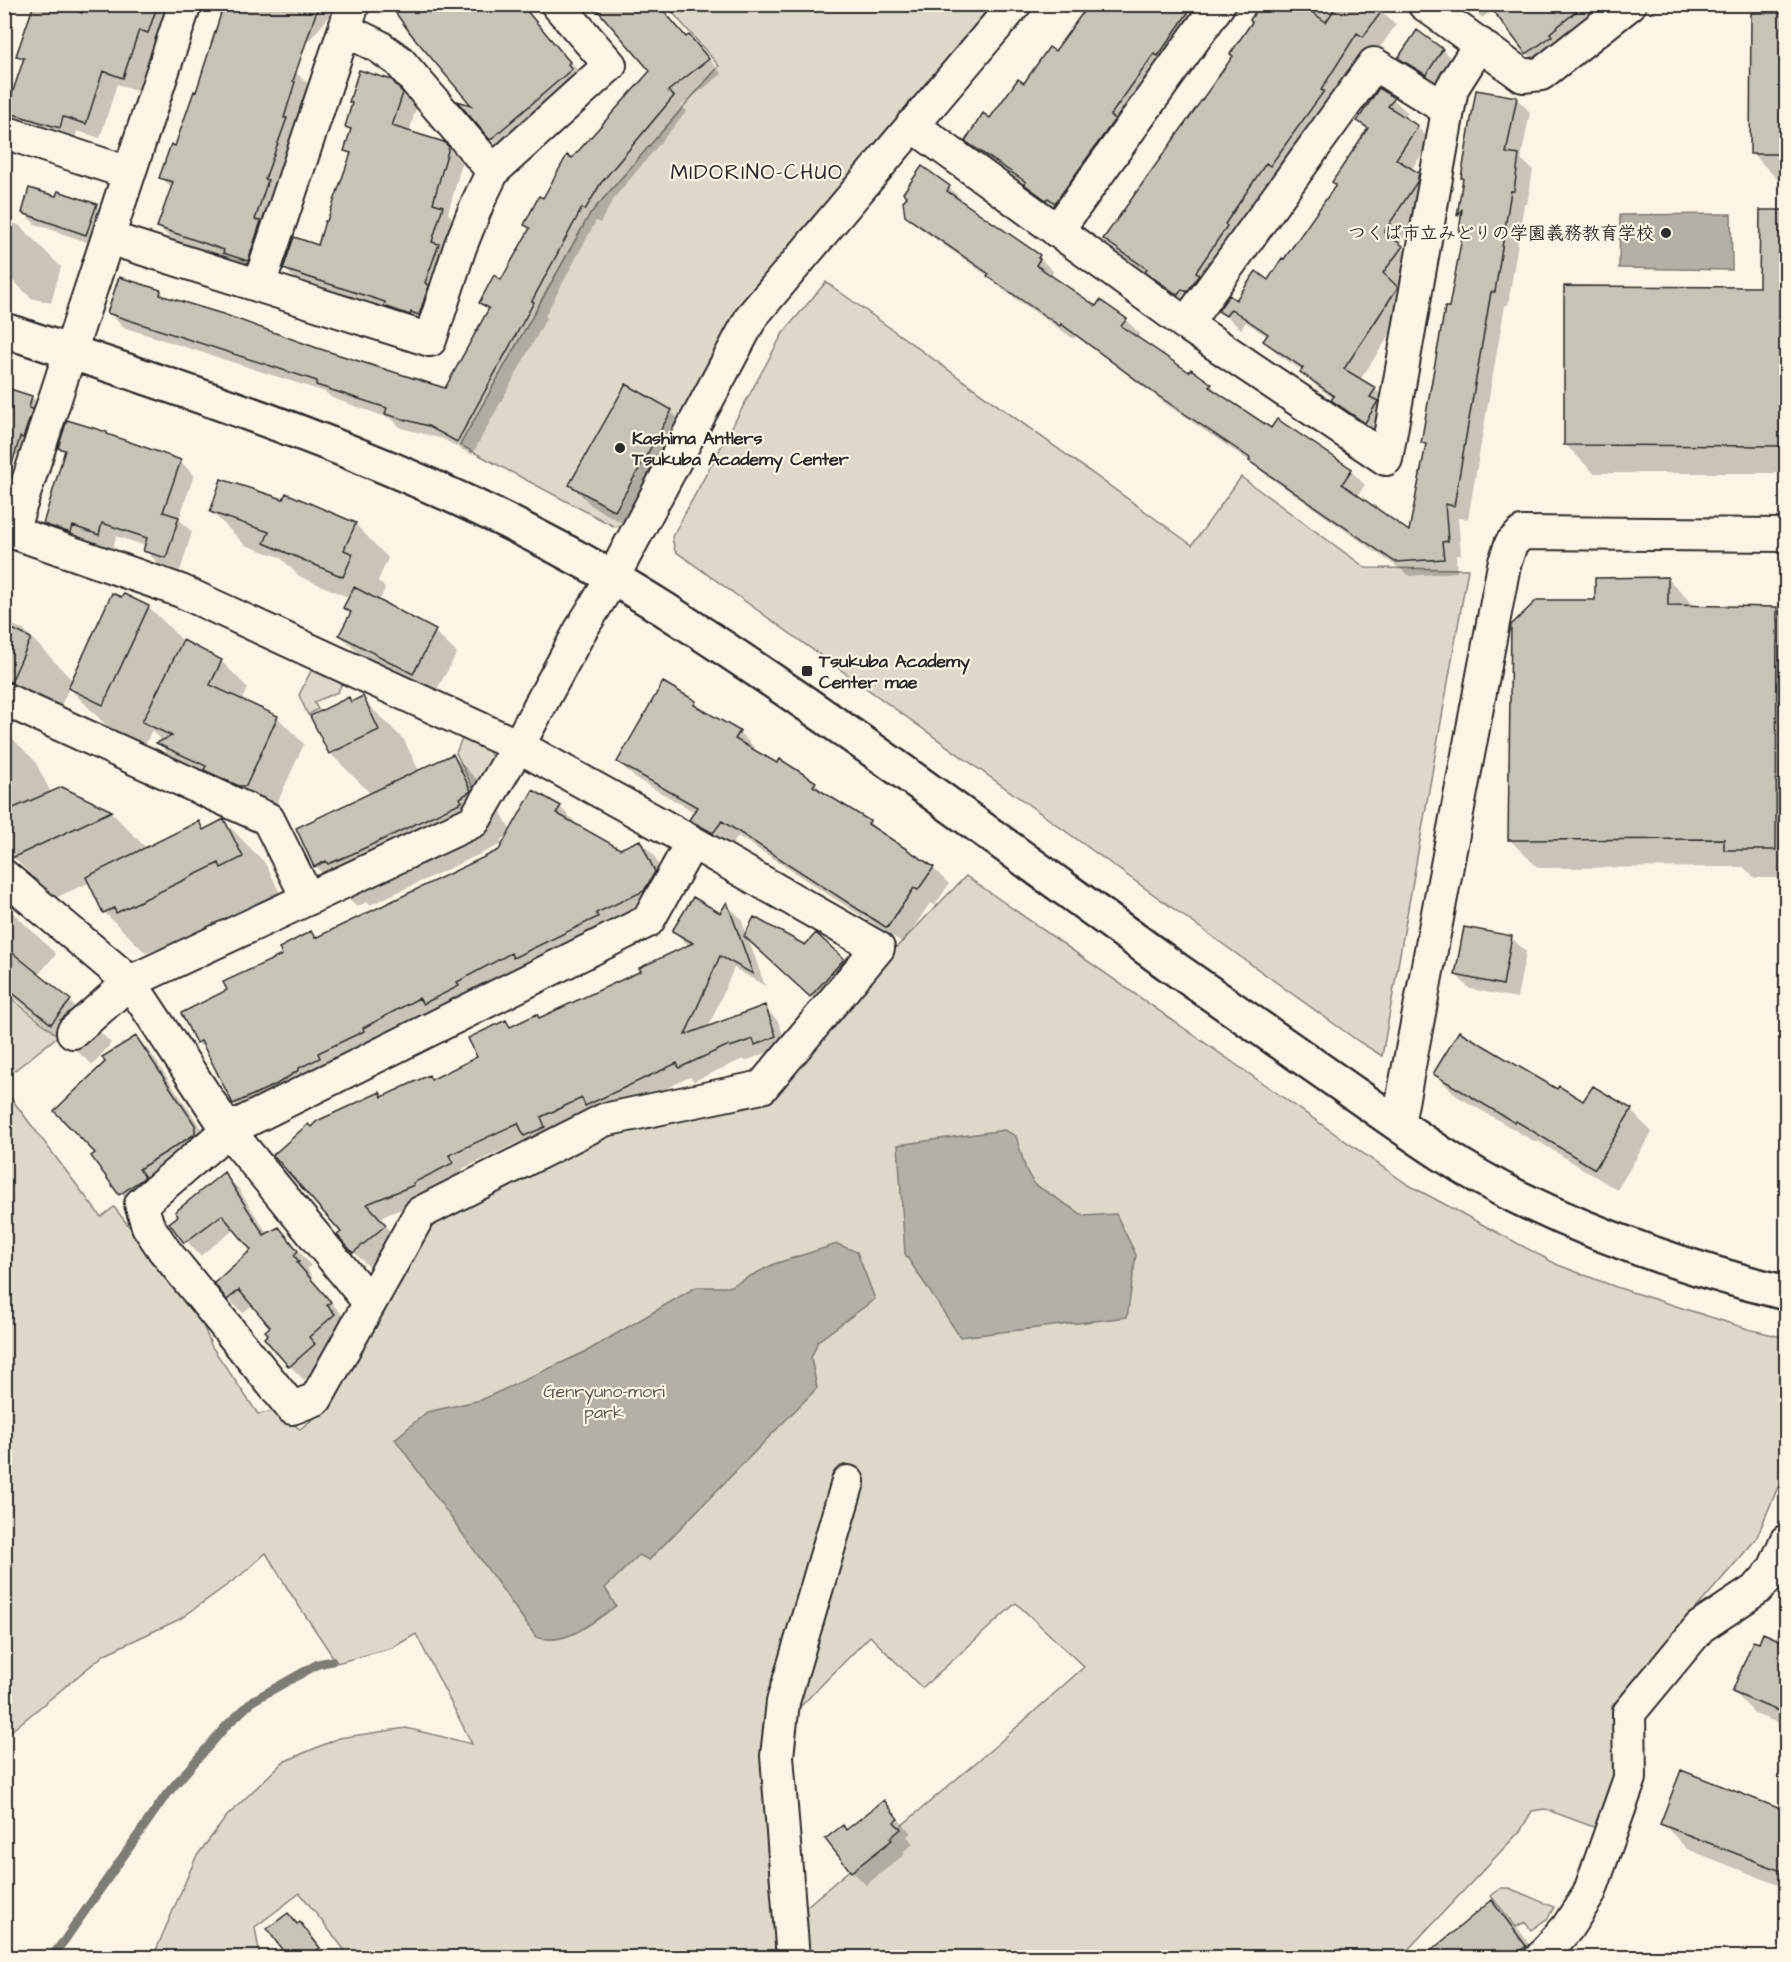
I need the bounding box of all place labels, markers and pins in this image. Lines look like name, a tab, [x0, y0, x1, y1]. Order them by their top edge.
place label: つくば市立みどりの学園義務教育学校	[1348, 221, 1654, 246]
marker: つくば市立みどりの学園義務教育学校	[1659, 226, 1673, 240]
place label: Kashima Antlers Tsukuba Academy Center	[631, 426, 849, 473]
marker: Kashima Antlers Tsukuba Academy Center	[613, 441, 627, 455]
place label: Tsukuba Academy Center mae	[818, 649, 970, 695]
marker: Tsukuba Academy Center mae	[800, 664, 814, 678]

